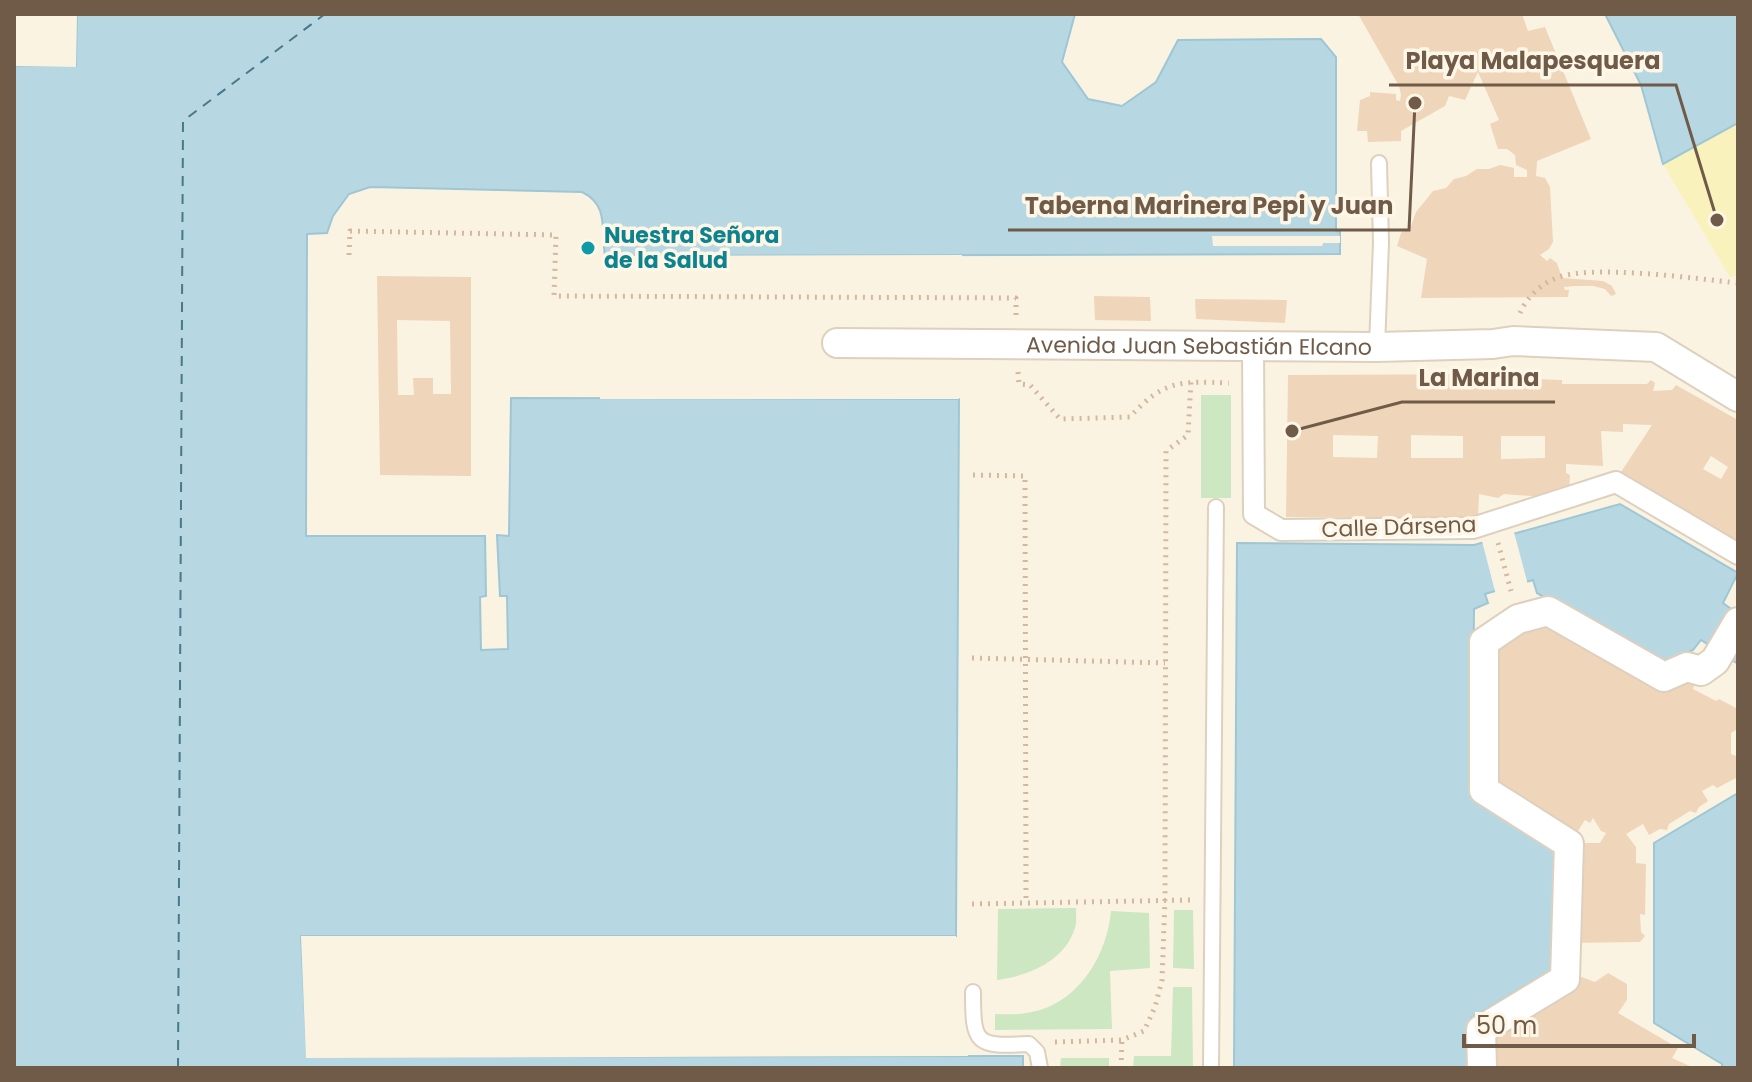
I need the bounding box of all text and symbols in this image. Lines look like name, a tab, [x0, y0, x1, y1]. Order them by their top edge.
callout: Playa Malapesquera	[1389, 37, 1676, 85]
text: Playa Malapesquera	[1406, 44, 1660, 77]
callout: Taberna Marinera Pepi y Juan	[1008, 182, 1409, 230]
text: Taberna Marinera Pepi y Juan	[1025, 189, 1393, 222]
place label: Nuestra Señora de la Salud	[604, 220, 779, 276]
marker: Nuestra Señora de la Salud	[579, 239, 597, 257]
street label: Avenida Juan Sebastián Elcano	[1026, 329, 1372, 362]
callout: La Marina	[1402, 354, 1555, 402]
text: La Marina	[1419, 361, 1539, 394]
street label: Calle Dársena	[1321, 509, 1477, 545]
scale bar	[1464, 998, 1694, 1048]
text: 50 m	[1476, 1009, 1537, 1042]

